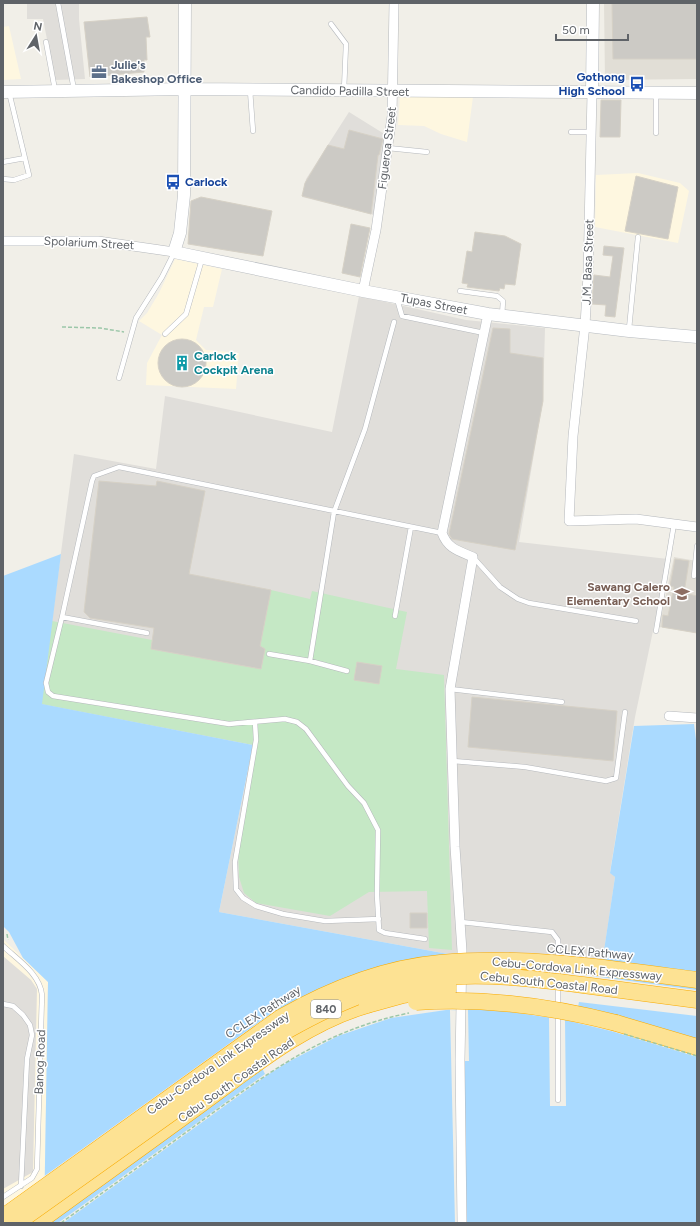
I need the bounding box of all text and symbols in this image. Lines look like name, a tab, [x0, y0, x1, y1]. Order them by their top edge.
north arrow	[16, 16, 56, 56]
scale bar	[556, 16, 628, 42]
text: N	[32, 19, 43, 34]
text: 50 m	[562, 23, 590, 37]
place label: Julie's Bakeshop Office	[111, 58, 203, 86]
office icon: Julie's Bakeshop Office	[90, 63, 108, 81]
place label: Gothong High School	[558, 70, 625, 98]
bus stop icon: Gothong High School	[628, 75, 646, 93]
street label: Candido Padilla Street	[290, 83, 410, 99]
street label: Figueroa Street	[375, 105, 399, 190]
bus stop icon: Carlock	[164, 173, 182, 191]
place label: Carlock	[185, 175, 228, 189]
street label: J.M. Basa Street	[580, 218, 597, 305]
street label: Spolarium Street	[43, 234, 135, 252]
street label: Tupas Street	[399, 291, 469, 317]
place label: Carlock Cockpit Arena	[194, 349, 274, 377]
building icon: Carlock Cockpit Arena	[173, 354, 191, 372]
place label: Sawang Calero Elementary School	[566, 580, 670, 608]
school or university icon: Sawang Calero Elementary School	[673, 585, 691, 603]
street label: CCLEX Pathway	[546, 941, 634, 963]
street label: Cebu-Cordova Link Expressway	[492, 955, 663, 983]
street label: Cebu South Coastal Road	[479, 969, 619, 997]
street label: CCLEX Pathway	[223, 982, 304, 1041]
road number: 840	[311, 1000, 341, 1018]
street label: Cebu-Cordova Link Expressway	[144, 1008, 292, 1118]
street label: Banog Road	[32, 1029, 48, 1095]
street label: Cebu South Coastal Road	[175, 1035, 297, 1125]

